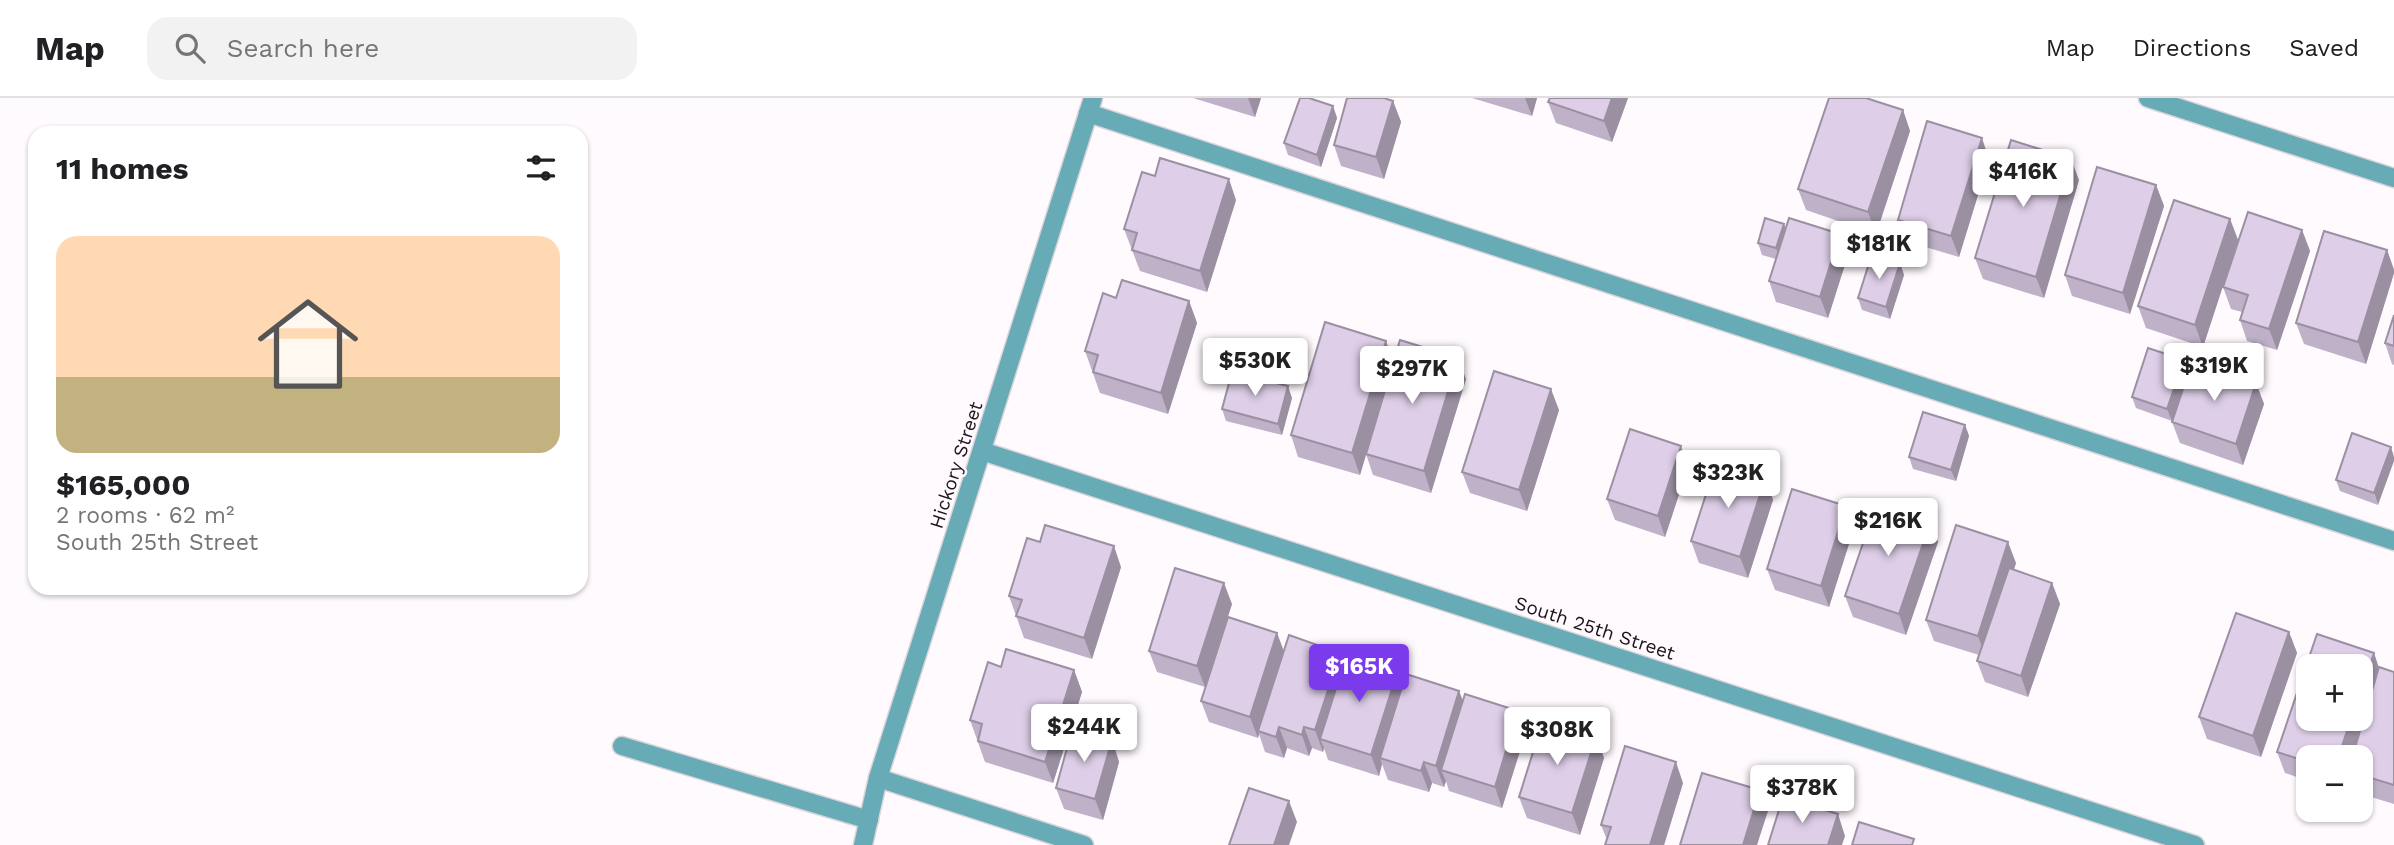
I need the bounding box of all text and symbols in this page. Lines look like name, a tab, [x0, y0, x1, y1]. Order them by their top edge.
search box	[147, 17, 637, 80]
text: Map	[35, 29, 105, 68]
icon: search	[171, 29, 209, 67]
text: Search here	[227, 33, 379, 63]
text: Map	[2046, 34, 2095, 62]
text: Directions	[2133, 34, 2251, 62]
text: Saved	[2289, 34, 2359, 62]
icon: filters	[522, 149, 560, 187]
pin: $416K	[1974, 150, 2072, 209]
text: 11 homes	[56, 151, 189, 186]
text: $416K	[1988, 158, 2058, 185]
pin: $181K	[1830, 222, 1928, 281]
text: $181K	[1847, 230, 1911, 257]
icon: home	[245, 281, 371, 407]
pin: $530K	[1206, 338, 1304, 398]
pin: $319K	[2165, 344, 2263, 403]
pin: $297K	[1363, 346, 1461, 406]
text: $530K	[1219, 347, 1291, 374]
text: $319K	[2180, 352, 2248, 379]
text: $297K	[1376, 355, 1448, 382]
street label: Hickory Street	[925, 399, 987, 531]
pin: $323K	[1679, 450, 1777, 510]
text: $323K	[1692, 459, 1764, 486]
text: $165,000	[56, 467, 191, 502]
pin: $216K	[1839, 498, 1937, 558]
text: 2 rooms · 62 m²	[56, 502, 234, 529]
text: $216K	[1854, 507, 1922, 534]
text: South 25th Street	[56, 529, 258, 556]
street label: South 25th Street	[1512, 591, 1678, 665]
pin: $165K	[1310, 644, 1408, 704]
text: $165K	[1325, 653, 1393, 680]
map controls	[2296, 654, 2373, 822]
button: +	[2296, 654, 2373, 731]
pin: $244K	[1035, 704, 1133, 764]
pin: $308K	[1508, 708, 1606, 767]
text: $244K	[1047, 713, 1121, 740]
text: $308K	[1520, 716, 1594, 743]
button: −	[2296, 745, 2373, 822]
pin: $378K	[1753, 766, 1851, 825]
text: $378K	[1766, 774, 1838, 801]

